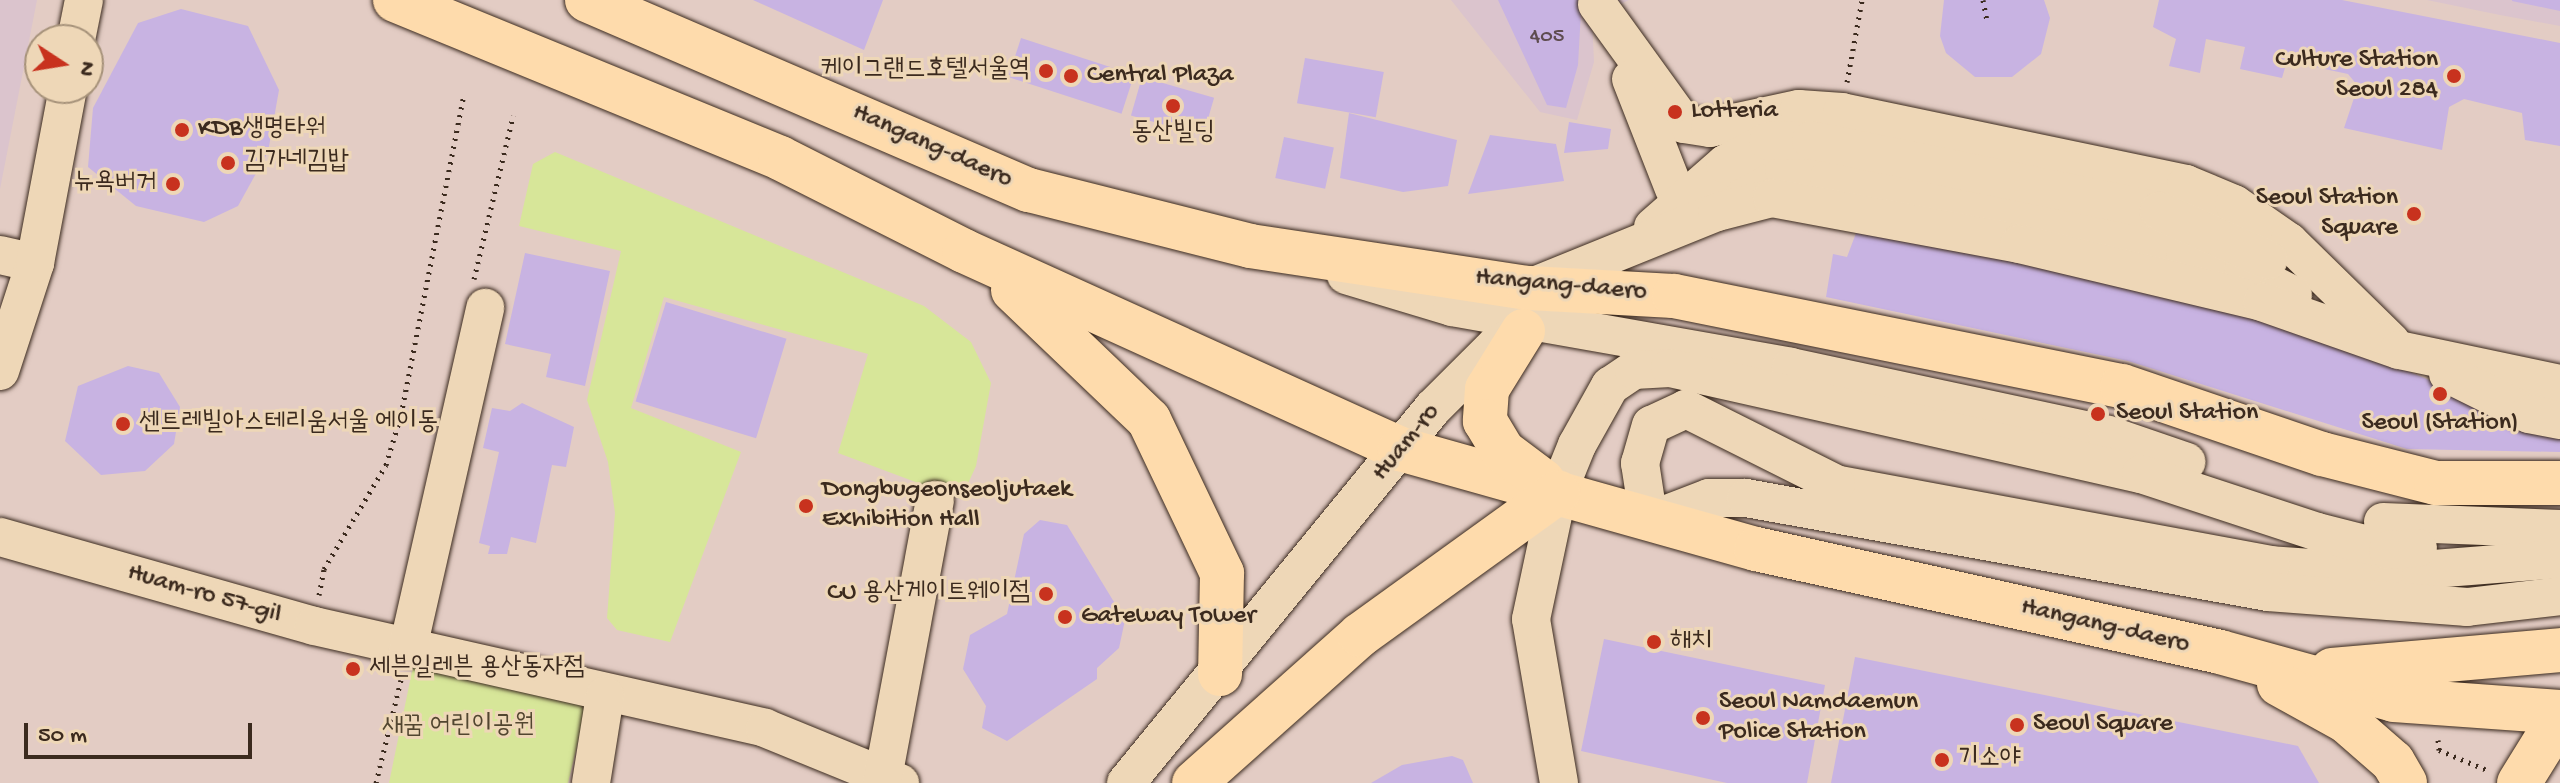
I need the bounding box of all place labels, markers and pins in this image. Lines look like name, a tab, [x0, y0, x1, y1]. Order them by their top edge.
place label: Culture Station Seoul 284	[2275, 45, 2438, 106]
place label: 케이그랜드호텔서울역	[821, 55, 1030, 87]
place label: Central Plaza	[1087, 60, 1233, 92]
marker: 케이그랜드호텔서울역	[1037, 62, 1055, 80]
marker: Central Plaza	[1062, 67, 1080, 85]
marker: Culture Station Seoul 284	[2445, 67, 2463, 85]
place label: Lotteria	[1691, 96, 1778, 128]
marker: 동산빌딩	[1164, 97, 1182, 115]
marker: Lotteria	[1666, 103, 1684, 121]
place label: KDB생명타워	[198, 114, 326, 146]
place label: 동산빌딩	[1131, 118, 1215, 150]
marker: KDB생명타워	[173, 121, 191, 139]
place label: 김가네김밥	[244, 147, 349, 179]
marker: 김가네김밥	[219, 154, 237, 172]
place label: 뉴욕버거	[73, 168, 157, 200]
marker: 뉴욕버거	[164, 175, 182, 193]
place label: Seoul Station Square	[2256, 183, 2398, 244]
marker: Seoul Station Square	[2405, 205, 2423, 223]
marker: Seoul (Station)	[2429, 383, 2451, 405]
place label: Seoul Station	[2116, 398, 2258, 430]
marker: Seoul Station	[2087, 403, 2109, 425]
place label: 센트레빌아스테리움서울 에이동	[139, 408, 438, 440]
place label: Seoul (Station)	[2362, 408, 2518, 440]
marker: 센트레빌아스테리움서울 에이동	[114, 415, 132, 433]
place label: Dongbugeonseoljutaek Exhibition Hall	[822, 475, 1072, 536]
marker: Dongbugeonseoljutaek Exhibition Hall	[797, 497, 815, 515]
place label: CU 용산게이트웨이점	[827, 578, 1030, 610]
marker: CU 용산게이트웨이점	[1037, 585, 1055, 603]
place label: Gateway Tower	[1081, 601, 1256, 633]
marker: Gateway Tower	[1056, 608, 1074, 626]
place label: 해치	[1670, 626, 1712, 658]
marker: 해치	[1645, 633, 1663, 651]
place label: 세븐일레븐 용산동자점	[369, 653, 584, 685]
marker: 세븐일레븐 용산동자점	[344, 660, 362, 678]
place label: Seoul Namdaemun Police Station	[1719, 687, 1918, 748]
marker: Seoul Namdaemun Police Station	[1694, 709, 1712, 727]
place label: Seoul Square	[2033, 709, 2173, 741]
marker: Seoul Square	[2008, 716, 2026, 734]
place label: 기소야	[1958, 744, 2021, 776]
marker: 기소야	[1933, 751, 1951, 769]

